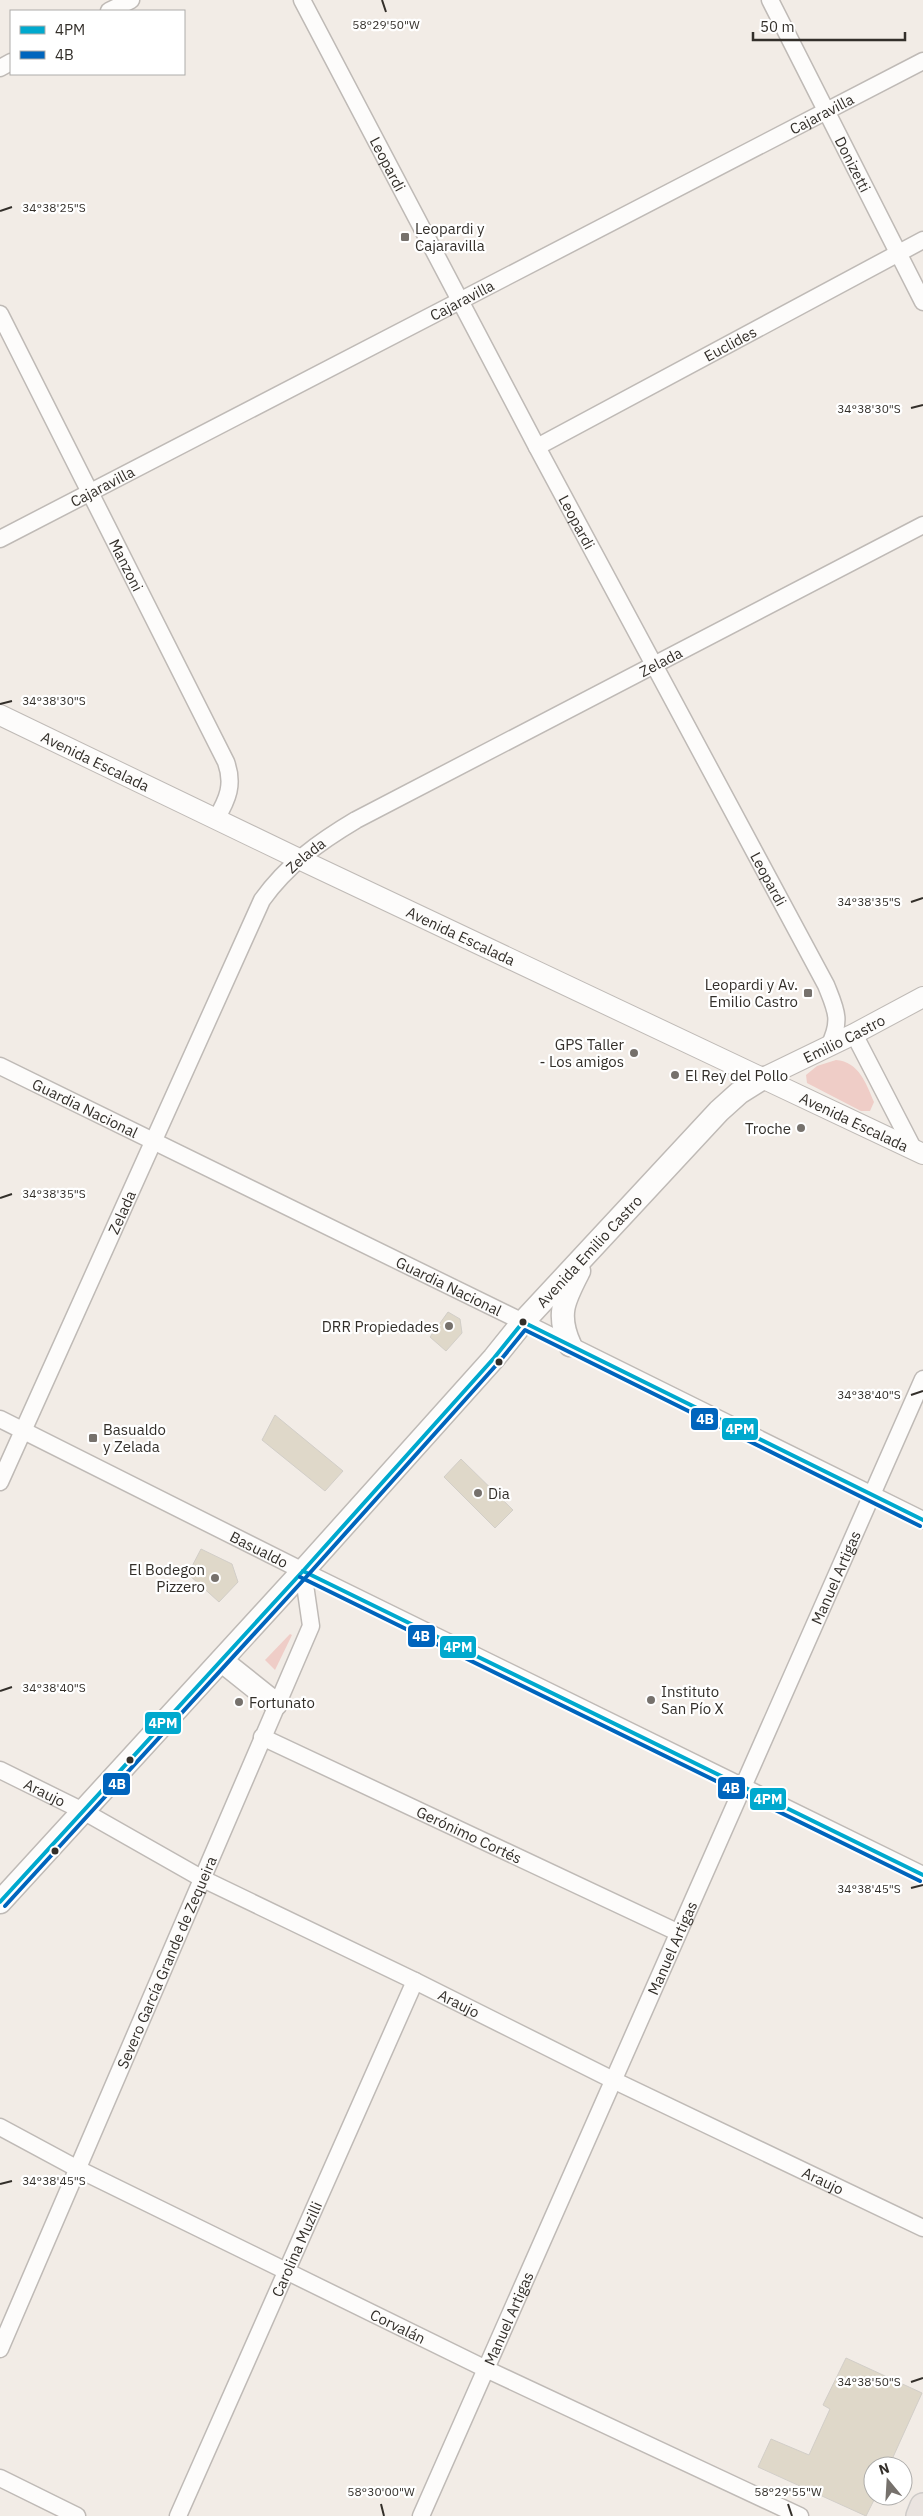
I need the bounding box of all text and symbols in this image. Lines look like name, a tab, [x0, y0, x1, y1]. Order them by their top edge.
legend	[10, 10, 185, 75]
scale bar	[753, 10, 906, 42]
text: 58°29'50"W	[352, 17, 420, 32]
text: 50 m	[760, 17, 795, 36]
text: 4PM	[55, 20, 85, 39]
text: 4B	[55, 45, 74, 64]
street label: Cajaravilla	[786, 89, 857, 138]
street label: Leopardi	[366, 133, 410, 194]
street label: Donizetti	[831, 133, 875, 195]
text: 34°38'25"S	[22, 200, 86, 215]
place label: Leopardi y Cajaravilla	[415, 219, 485, 255]
marker: Leopardi y Cajaravilla	[399, 231, 411, 243]
street label: Cajaravilla	[426, 275, 497, 324]
street label: Euclides	[700, 322, 760, 365]
text: 34°38'30"S	[837, 401, 901, 416]
street label: Cajaravilla	[67, 462, 137, 511]
street label: Leopardi	[555, 492, 599, 552]
street label: Manzoni	[105, 535, 148, 594]
street label: Zelada	[636, 643, 685, 680]
text: 34°38'30"S	[22, 693, 86, 708]
street label: Avenida Escalada	[38, 727, 153, 795]
street label: Zelada	[281, 833, 329, 877]
street label: Leopardi	[747, 848, 791, 909]
text: 34°38'35"S	[837, 894, 901, 909]
street label: Avenida Escalada	[404, 902, 518, 969]
place label: Leopardi y Av. Emilio Castro	[705, 975, 798, 1011]
marker: Leopardi y Av. Emilio Castro	[802, 987, 814, 999]
street label: Emilio Castro	[800, 1010, 888, 1067]
place label: GPS Taller - Los amigos	[539, 1035, 624, 1071]
marker: GPS Taller - Los amigos	[628, 1047, 640, 1059]
place label: El Rey del Pollo	[685, 1066, 788, 1085]
marker: El Rey del Pollo	[669, 1069, 681, 1081]
street label: Guardia Nacional	[29, 1074, 141, 1142]
street label: Avenida Escalada	[797, 1088, 912, 1155]
place label: Troche	[745, 1119, 791, 1138]
marker: Troche	[795, 1122, 807, 1134]
text: 34°38'35"S	[22, 1186, 86, 1201]
street label: Zelada	[103, 1187, 140, 1237]
street label: Avenida Emilio Castro	[532, 1191, 646, 1311]
street label: Guardia Nacional	[393, 1252, 505, 1320]
place label: DRR Propiedades	[322, 1317, 439, 1336]
unlabelled marker	[518, 1317, 528, 1327]
marker: DRR Propiedades	[443, 1320, 455, 1332]
unlabelled marker	[494, 1357, 504, 1367]
text: 34°38'40"S	[837, 1387, 901, 1402]
line badge: 4B	[690, 1407, 719, 1431]
text: 4B	[696, 1410, 714, 1428]
line badge: 4PM	[721, 1417, 759, 1441]
place label: Basualdo y Zelada	[103, 1420, 166, 1456]
text: 4PM	[725, 1420, 755, 1438]
marker: Basualdo y Zelada	[87, 1432, 99, 1444]
place label: Dia	[488, 1484, 510, 1503]
marker: Dia	[472, 1487, 484, 1499]
street label: Basualdo	[227, 1526, 292, 1572]
street label: Manuel Artigas	[806, 1528, 864, 1627]
place label: El Bodegon Pizzero	[129, 1560, 205, 1596]
marker: El Bodegon Pizzero	[209, 1572, 221, 1584]
line badge: 4B	[407, 1624, 436, 1648]
text: 4B	[412, 1627, 430, 1645]
line badge: 4PM	[439, 1635, 477, 1659]
text: 4PM	[443, 1638, 473, 1656]
text: 34°38'40"S	[22, 1680, 86, 1695]
place label: Instituto San Pío X	[661, 1682, 724, 1718]
place label: Fortunato	[249, 1693, 315, 1712]
marker: Instituto San Pío X	[645, 1694, 657, 1706]
marker: Fortunato	[233, 1696, 245, 1708]
line badge: 4PM	[144, 1711, 182, 1735]
text: 4PM	[148, 1714, 178, 1732]
unlabelled marker	[125, 1755, 135, 1765]
line badge: 4B	[102, 1772, 131, 1796]
street label: Araujo	[21, 1774, 69, 1810]
text: 4B	[108, 1775, 126, 1793]
line badge: 4B	[717, 1776, 746, 1800]
text: 4B	[722, 1779, 740, 1797]
line badge: 4PM	[749, 1787, 787, 1811]
text: 4PM	[753, 1790, 783, 1808]
street label: Gerónimo Cortés	[414, 1802, 525, 1867]
unlabelled marker	[50, 1846, 60, 1856]
street label: Severo García Grande de Zequeira	[112, 1853, 220, 2071]
text: 34°38'45"S	[837, 1881, 901, 1896]
street label: Manuel Artigas	[643, 1898, 701, 1998]
street label: Araujo	[435, 1985, 483, 2021]
street label: Araujo	[799, 2162, 847, 2198]
text: 34°38'45"S	[22, 2173, 86, 2188]
street label: Carolina Muzilli	[267, 2198, 326, 2300]
street label: Manuel Artigas	[479, 2269, 537, 2368]
street label: Corvalán	[367, 2304, 429, 2347]
text: 34°38'50"S	[837, 2374, 901, 2389]
north arrow	[863, 2456, 913, 2506]
text: N	[876, 2459, 892, 2479]
text: 58°30'00"W	[347, 2484, 415, 2499]
text: 58°29'55"W	[754, 2484, 822, 2499]

